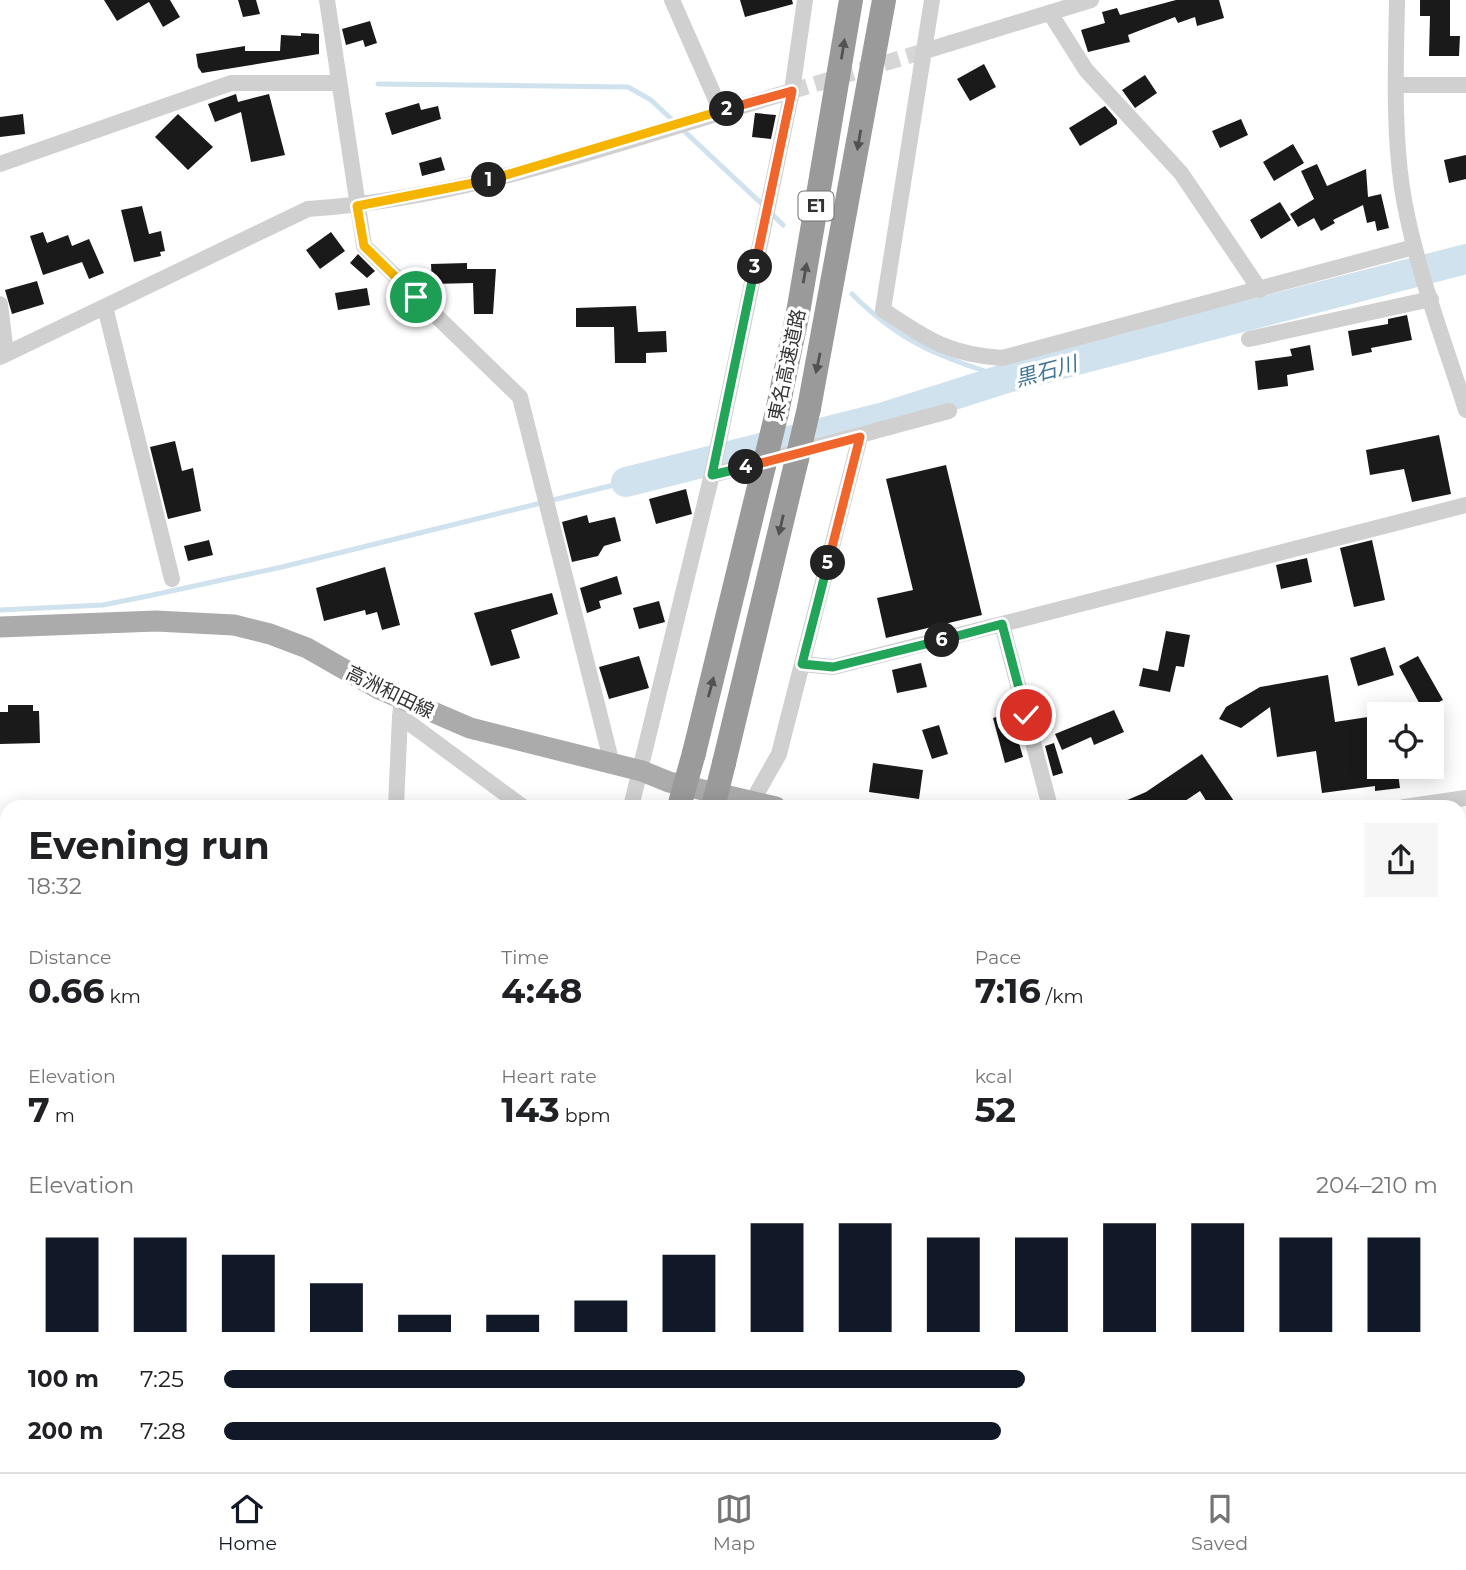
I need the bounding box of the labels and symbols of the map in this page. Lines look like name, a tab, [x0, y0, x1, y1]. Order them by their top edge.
one-way arrow	[838, 38, 849, 60]
pin: 2	[710, 92, 744, 126]
one-way arrow	[854, 129, 865, 151]
pin: 1	[472, 162, 506, 198]
road number: E1	[798, 191, 834, 220]
pin: 3	[738, 250, 772, 284]
one-way arrow	[800, 262, 811, 284]
pin	[386, 267, 446, 327]
street label: 東名高速道路	[764, 307, 810, 423]
water label: 黒石川	[1012, 350, 1082, 391]
one-way arrow	[813, 352, 824, 374]
pin: 4	[728, 449, 764, 484]
one-way arrow	[775, 514, 786, 536]
pin: 5	[810, 546, 846, 580]
pin: 6	[925, 622, 960, 658]
street label: 高洲和田線	[342, 661, 438, 723]
one-way arrow	[706, 675, 717, 697]
pin	[996, 685, 1056, 745]

